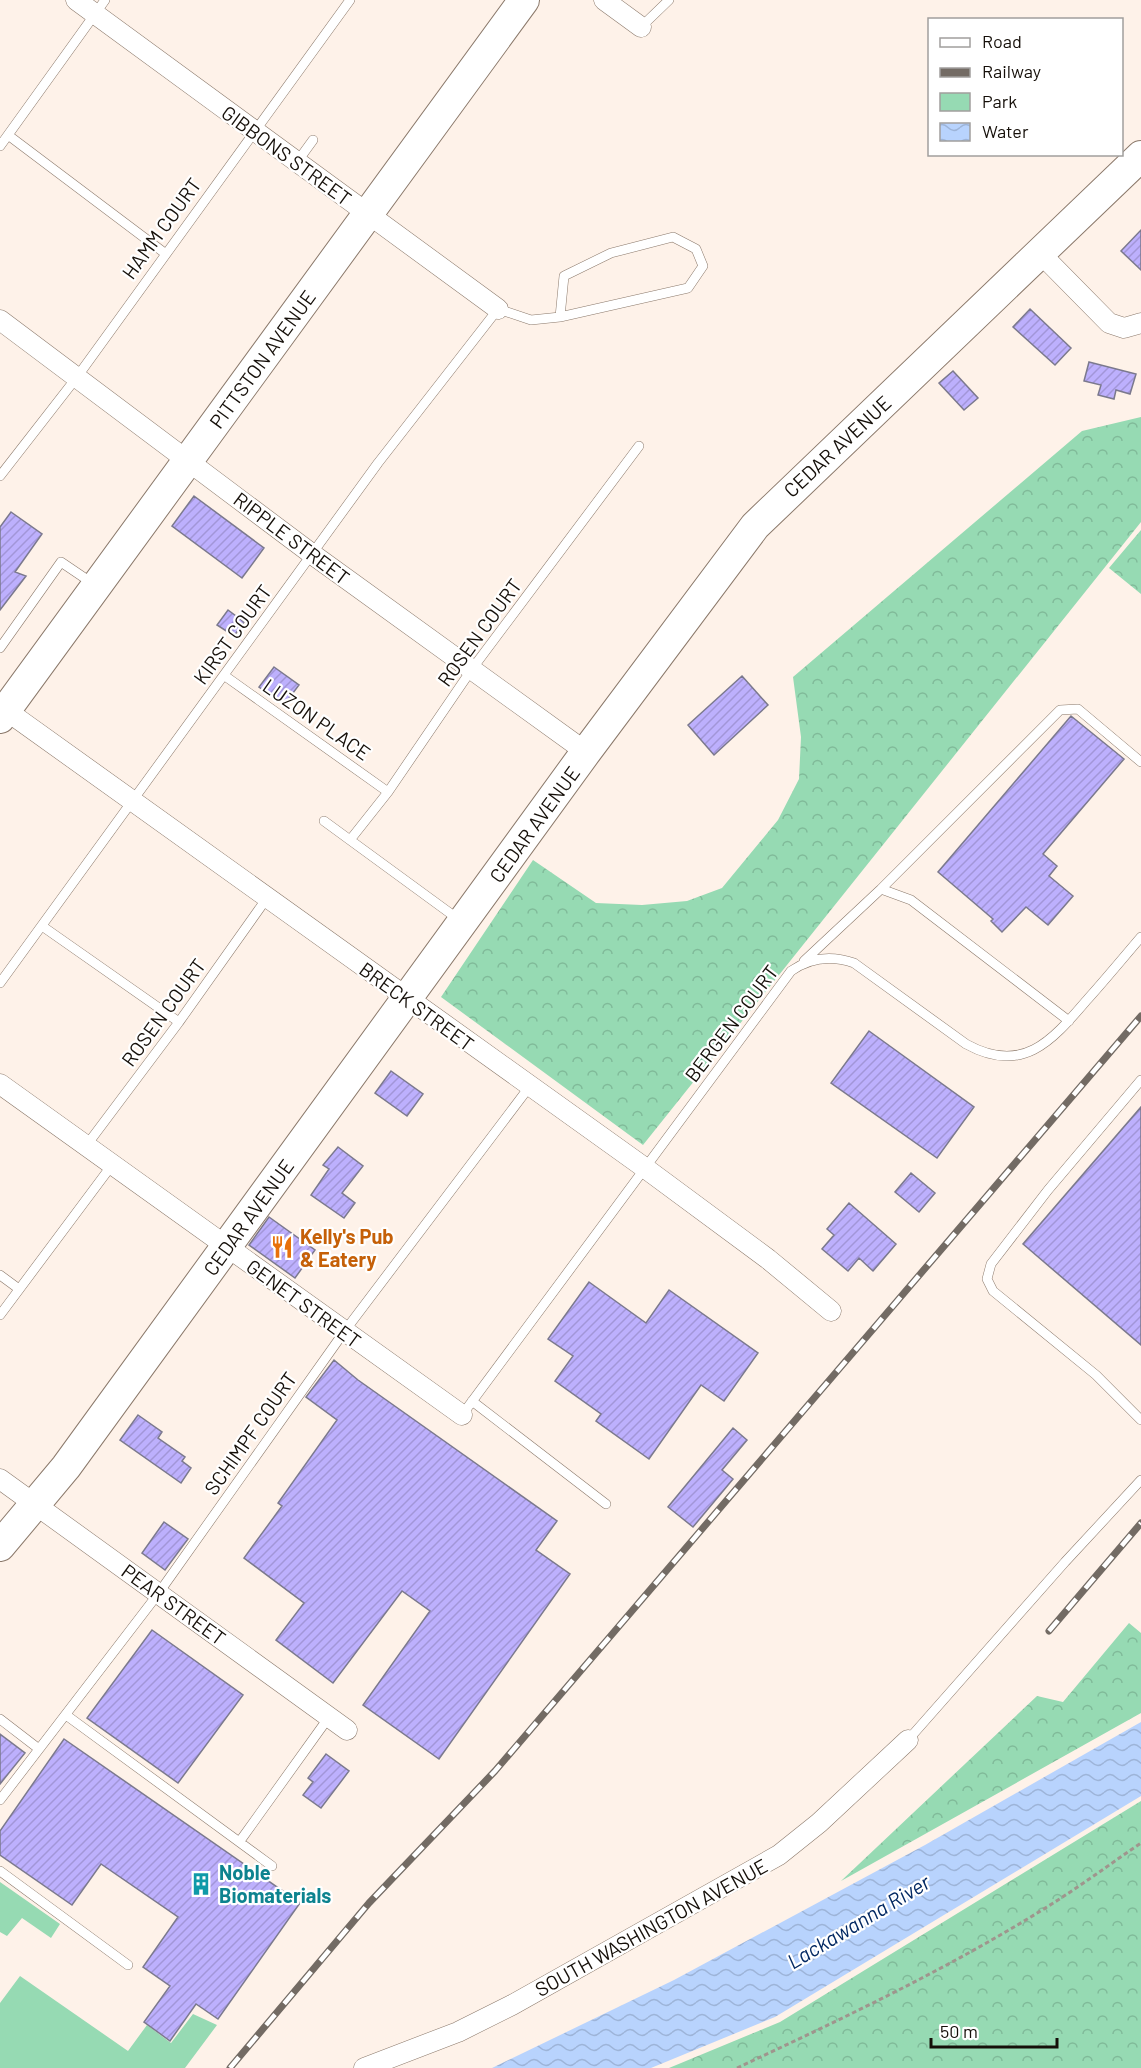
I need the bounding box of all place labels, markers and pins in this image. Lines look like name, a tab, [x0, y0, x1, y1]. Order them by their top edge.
place label: Kelly's Pub & Eatery	[300, 1224, 394, 1271]
restaurant icon: Kelly's Pub & Eatery	[269, 1234, 295, 1260]
place label: Noble Biomaterials	[219, 1860, 331, 1907]
building icon: Noble Biomaterials	[188, 1871, 214, 1897]

